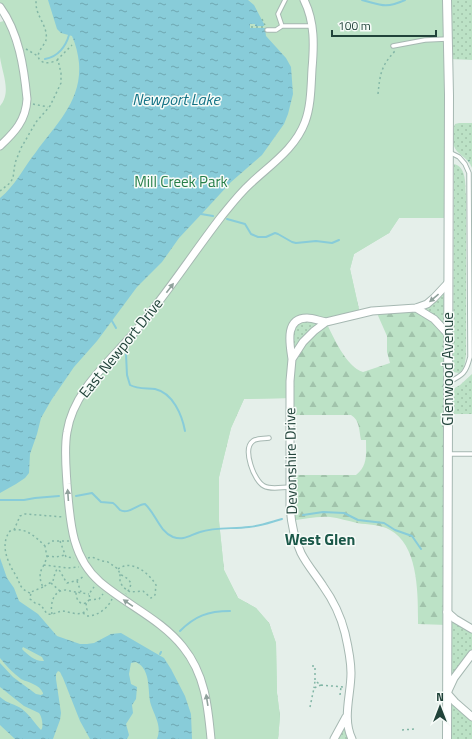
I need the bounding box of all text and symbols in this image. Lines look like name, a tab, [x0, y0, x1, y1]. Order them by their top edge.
scale bar	[332, 12, 436, 38]
text: 100 m	[338, 16, 371, 35]
water label: Newport Lake	[132, 87, 221, 111]
park label: Mill Creek Park	[134, 170, 228, 193]
one-way arrow	[165, 283, 174, 294]
street label: East Newport Drive	[73, 293, 168, 403]
one-way arrow	[428, 294, 439, 303]
street label: Glenwood Avenue	[436, 312, 459, 426]
street label: Devonshire Drive	[278, 407, 303, 515]
one-way arrow	[64, 489, 71, 501]
district label: West Glen	[285, 527, 355, 551]
one-way arrow	[123, 599, 133, 607]
north arrow	[420, 687, 460, 727]
text: N	[436, 689, 444, 705]
one-way arrow	[203, 694, 209, 706]

